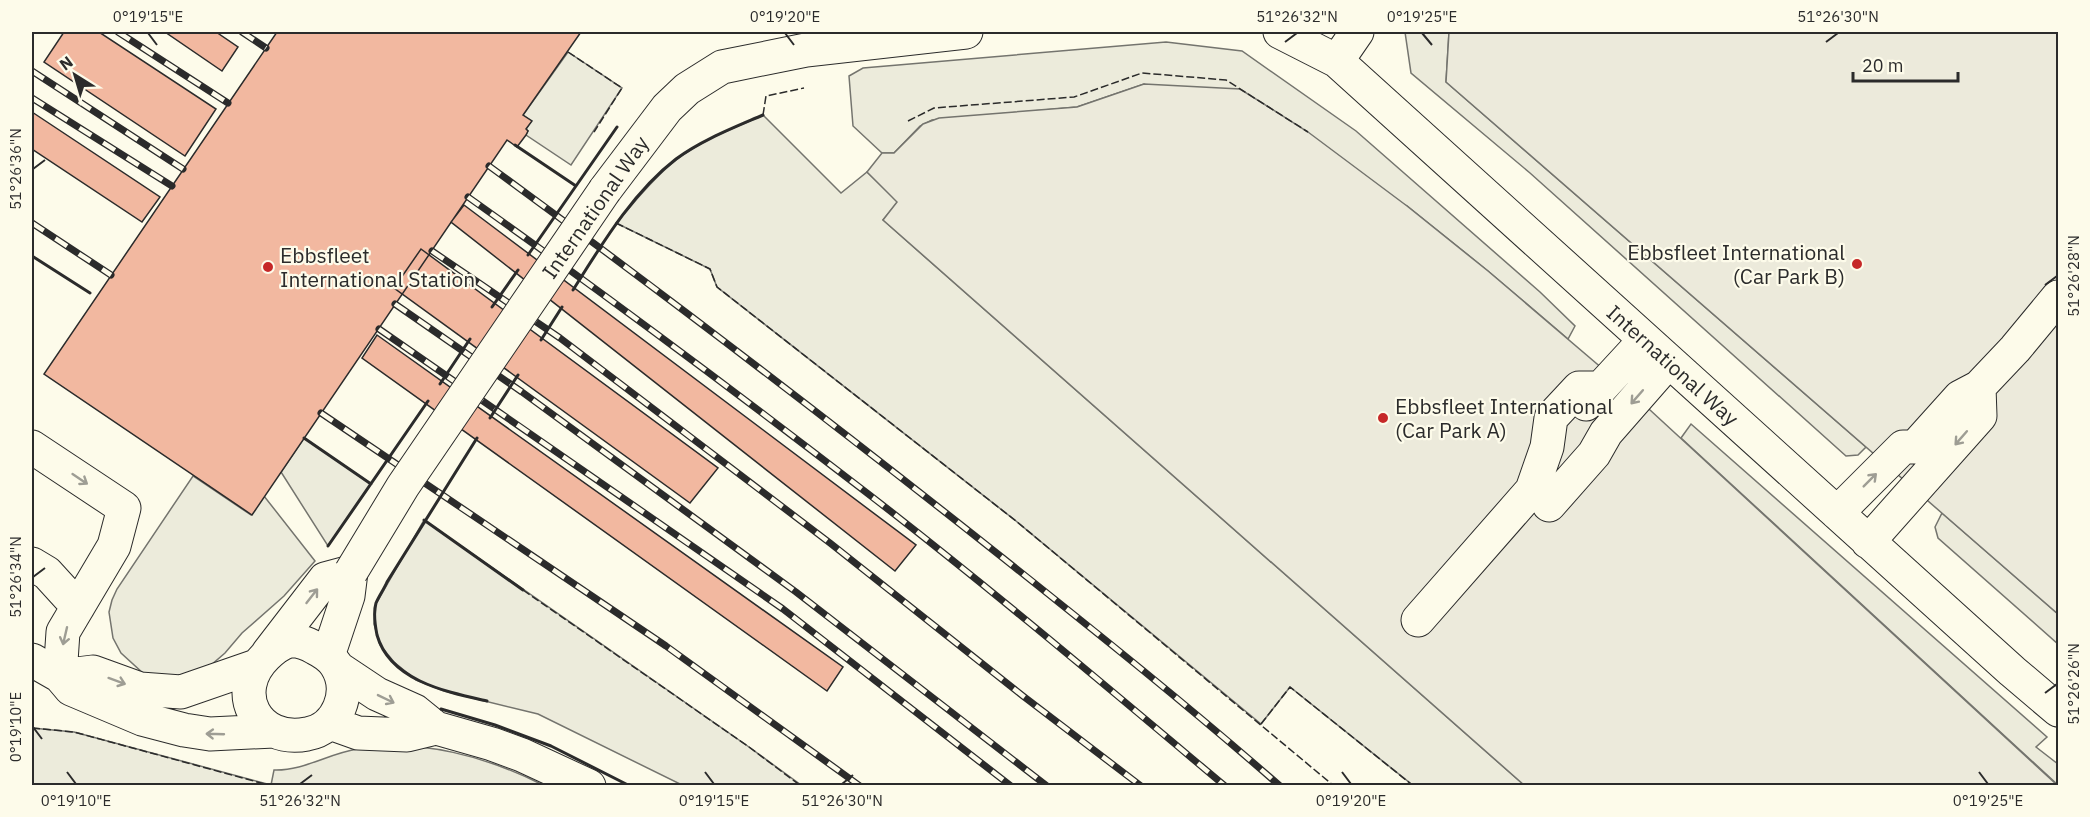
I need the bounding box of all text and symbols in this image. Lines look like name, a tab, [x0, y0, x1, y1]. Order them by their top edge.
text: 0°19'15"E	[113, 7, 183, 26]
text: 0°19'20"E	[750, 7, 820, 26]
text: 51°26'32"N	[1256, 7, 1338, 26]
text: 0°19'25"E	[1387, 7, 1457, 26]
text: 51°26'30"N	[1797, 7, 1879, 26]
north arrow	[45, 45, 105, 105]
scale bar	[1853, 45, 1958, 83]
text: N	[55, 52, 77, 74]
text: 20 m	[1862, 54, 1904, 77]
text: 51°26'36"N	[6, 128, 25, 210]
street label: International Way	[535, 130, 655, 284]
text: 51°26'28"N	[2064, 235, 2083, 317]
place label: Ebbsfleet International (Car Park B)	[1627, 238, 1845, 290]
place label: Ebbsfleet International Station	[280, 241, 475, 293]
marker: Ebbsfleet International (Car Park B)	[1850, 257, 1864, 271]
marker: Ebbsfleet International Station	[261, 260, 275, 274]
street label: International Way	[1601, 298, 1745, 432]
one-way arrow	[1631, 389, 1645, 405]
place label: Ebbsfleet International (Car Park A)	[1395, 392, 1613, 444]
marker: Ebbsfleet International (Car Park A)	[1376, 411, 1390, 425]
one-way arrow	[1954, 430, 1968, 445]
one-way arrow	[71, 473, 88, 485]
one-way arrow	[1863, 473, 1877, 488]
text: 51°26'34"N	[6, 536, 25, 618]
one-way arrow	[306, 588, 319, 604]
one-way arrow	[58, 626, 70, 645]
text: 51°26'26"N	[2064, 643, 2083, 725]
one-way arrow	[107, 676, 125, 687]
text: 0°19'10"E	[6, 692, 25, 762]
one-way arrow	[377, 694, 395, 705]
one-way arrow	[206, 728, 226, 739]
text: 0°19'10"E	[41, 791, 111, 810]
text: 51°26'32"N	[259, 791, 341, 810]
text: 0°19'15"E	[679, 791, 749, 810]
text: 51°26'30"N	[801, 791, 883, 810]
text: 0°19'20"E	[1316, 791, 1386, 810]
text: 0°19'25"E	[1953, 791, 2023, 810]

